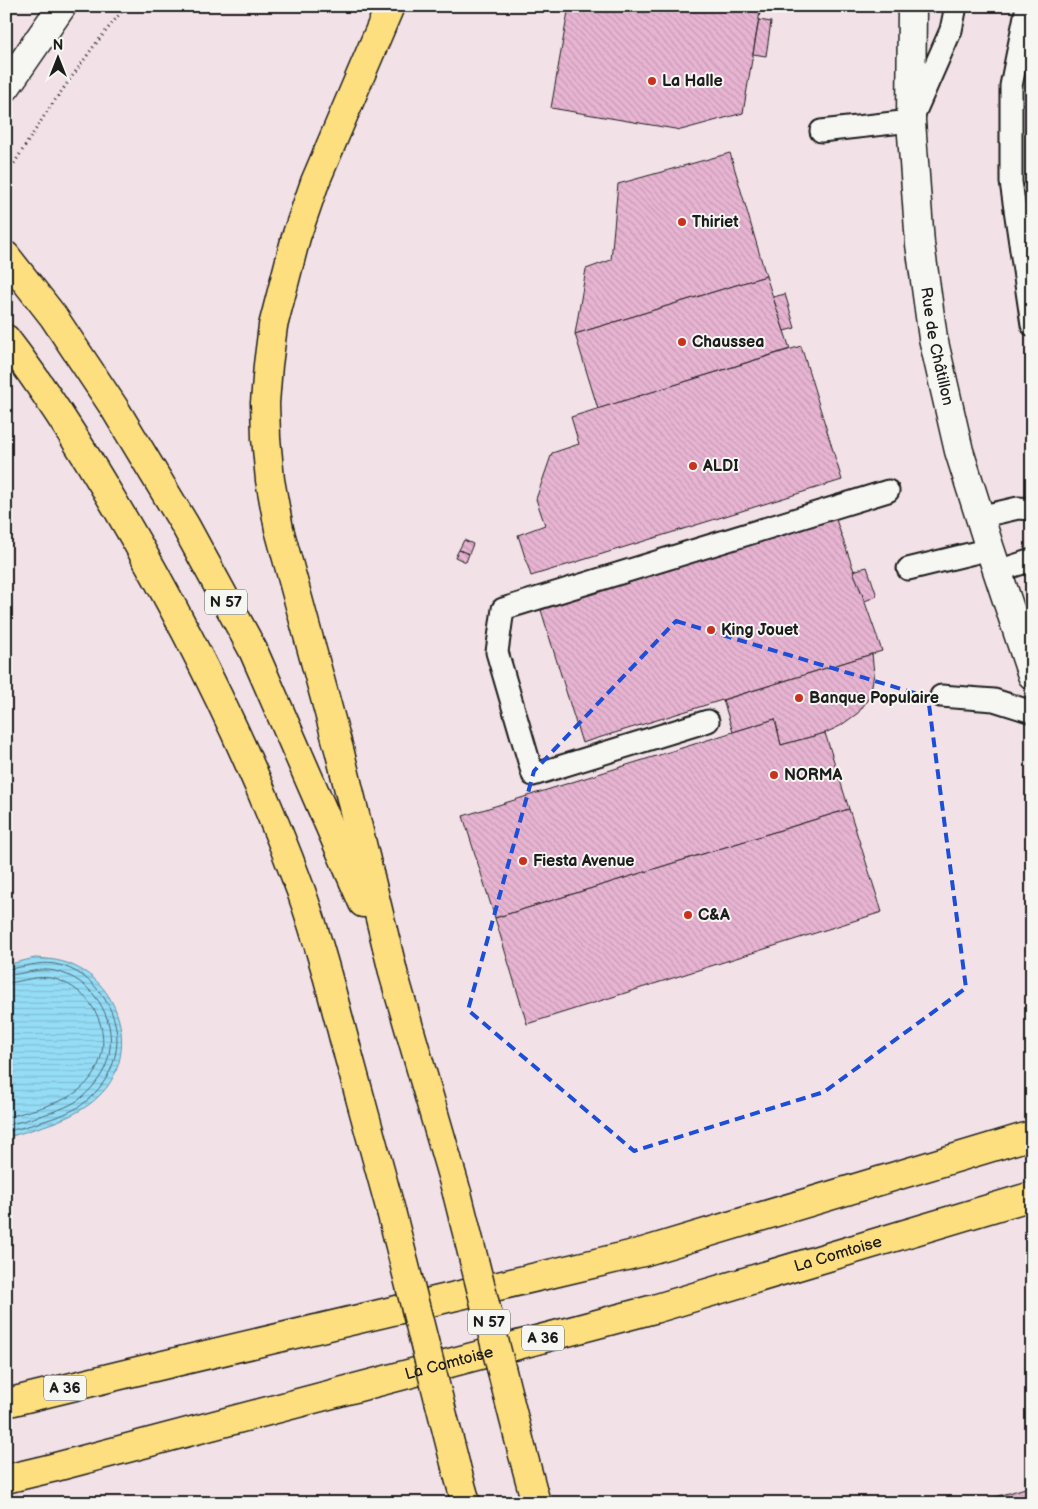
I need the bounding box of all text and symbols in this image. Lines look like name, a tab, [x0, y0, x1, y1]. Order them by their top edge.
north arrow	[32, 32, 82, 82]
text: N	[53, 37, 63, 54]
place label: La Halle	[662, 72, 723, 91]
marker: La Halle	[646, 75, 658, 87]
place label: Thiriet	[692, 213, 739, 232]
marker: Thiriet	[676, 216, 688, 228]
street label: Rue de Châtillon	[917, 286, 958, 407]
place label: Chaussea	[692, 333, 764, 352]
marker: Chaussea	[676, 336, 688, 348]
place label: ALDI	[702, 457, 739, 476]
marker: ALDI	[687, 460, 699, 472]
road number: N 57	[205, 590, 247, 614]
place label: King Jouet	[721, 621, 799, 640]
marker: King Jouet	[705, 624, 717, 636]
place label: Banque Populaire	[809, 689, 939, 708]
marker: Banque Populaire	[793, 692, 805, 704]
place label: NORMA	[784, 766, 842, 785]
marker: NORMA	[768, 769, 780, 781]
place label: Fiesta Avenue	[533, 852, 635, 871]
marker: Fiesta Avenue	[517, 855, 529, 867]
place label: C&A	[698, 906, 730, 925]
marker: C&A	[682, 909, 694, 921]
street label: La Comtoise	[792, 1232, 885, 1276]
road number: N 57	[468, 1310, 510, 1334]
road number: A 36	[522, 1326, 564, 1350]
street label: La Comtoise	[403, 1342, 496, 1384]
road number: A 36	[44, 1376, 86, 1400]

